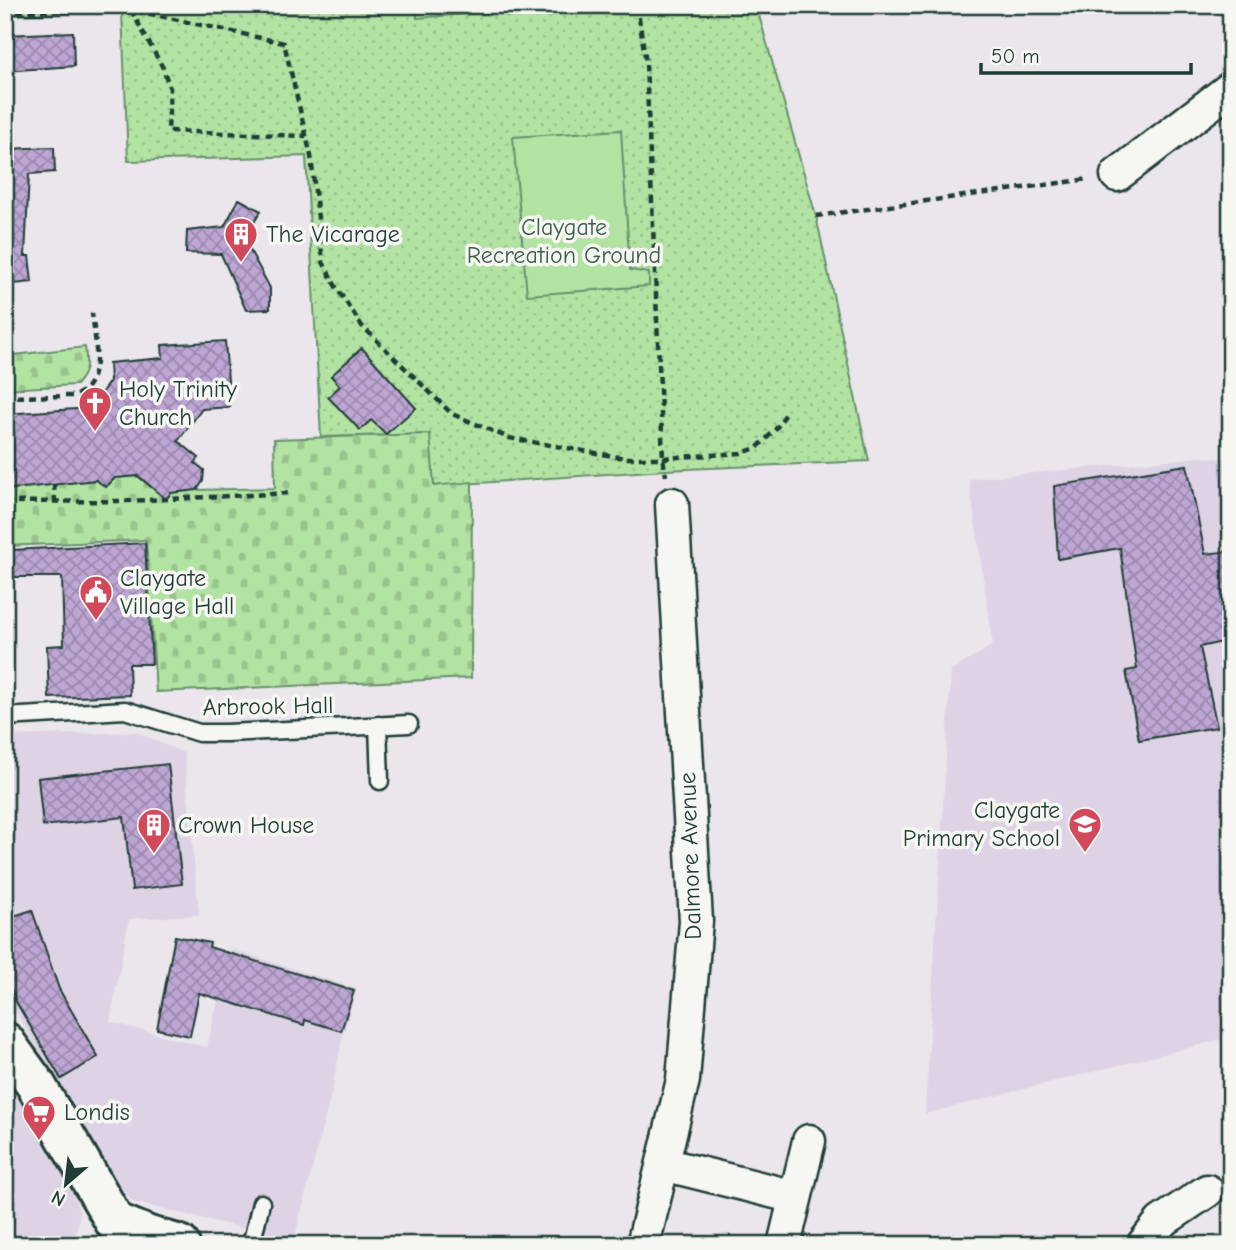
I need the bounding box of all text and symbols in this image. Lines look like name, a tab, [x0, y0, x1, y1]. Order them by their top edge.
scale bar	[981, 32, 1190, 76]
text: 50 m	[991, 44, 1040, 68]
park label: Claygate Recreation Ground	[467, 213, 661, 269]
building icon: The Vicarage	[222, 215, 260, 264]
place label: The Vicarage	[266, 220, 400, 248]
place label: Holy Trinity Church	[119, 375, 237, 431]
church icon: Holy Trinity Church	[76, 384, 114, 433]
place label: Claygate Village Hall	[120, 564, 234, 620]
public building icon: Claygate Village Hall	[77, 573, 115, 622]
street label: Arbrook Hall	[202, 691, 334, 721]
street label: Dalmore Avenue	[673, 772, 707, 940]
place label: Claygate Primary School	[903, 796, 1060, 852]
school or university icon: Claygate Primary School	[1066, 805, 1104, 854]
building icon: Crown House	[135, 806, 173, 855]
place label: Crown House	[178, 811, 314, 839]
supermarket icon: Londis	[20, 1093, 58, 1142]
place label: Londis	[64, 1098, 130, 1126]
north arrow	[32, 1148, 102, 1218]
text: N	[48, 1186, 69, 1211]

